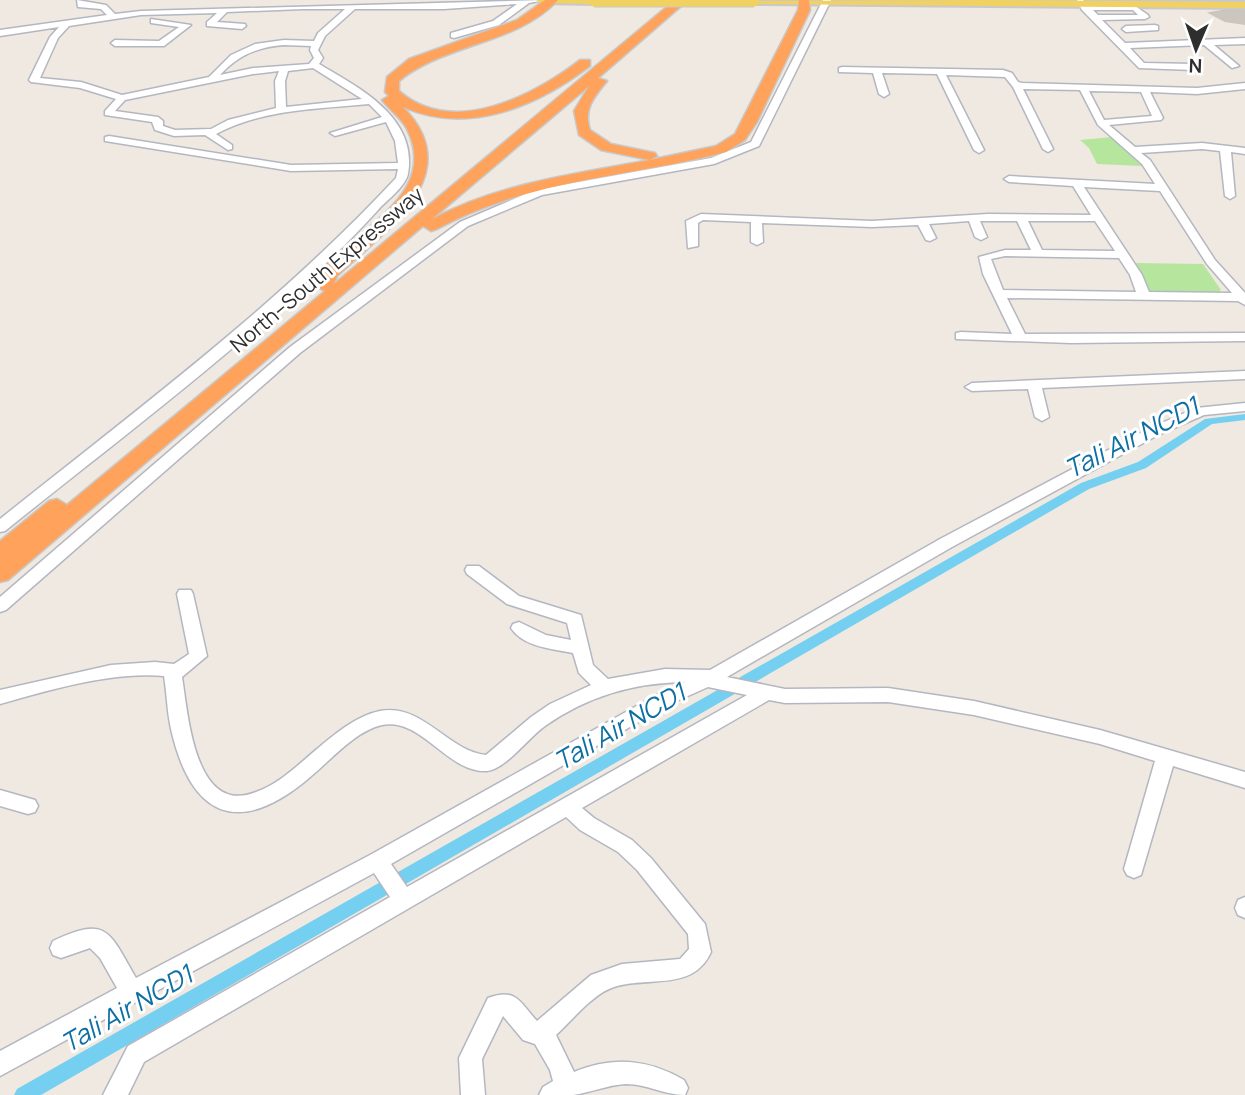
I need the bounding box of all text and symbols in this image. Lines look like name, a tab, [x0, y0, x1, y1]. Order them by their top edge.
north arrow	[1161, 14, 1231, 84]
text: N	[1188, 53, 1203, 79]
street label: North–South Expressway	[224, 180, 429, 358]
water label: Tali Air NCD1	[1058, 387, 1207, 486]
water label: Tali Air NCD1	[547, 673, 694, 778]
water label: Tali Air NCD1	[54, 955, 201, 1060]

